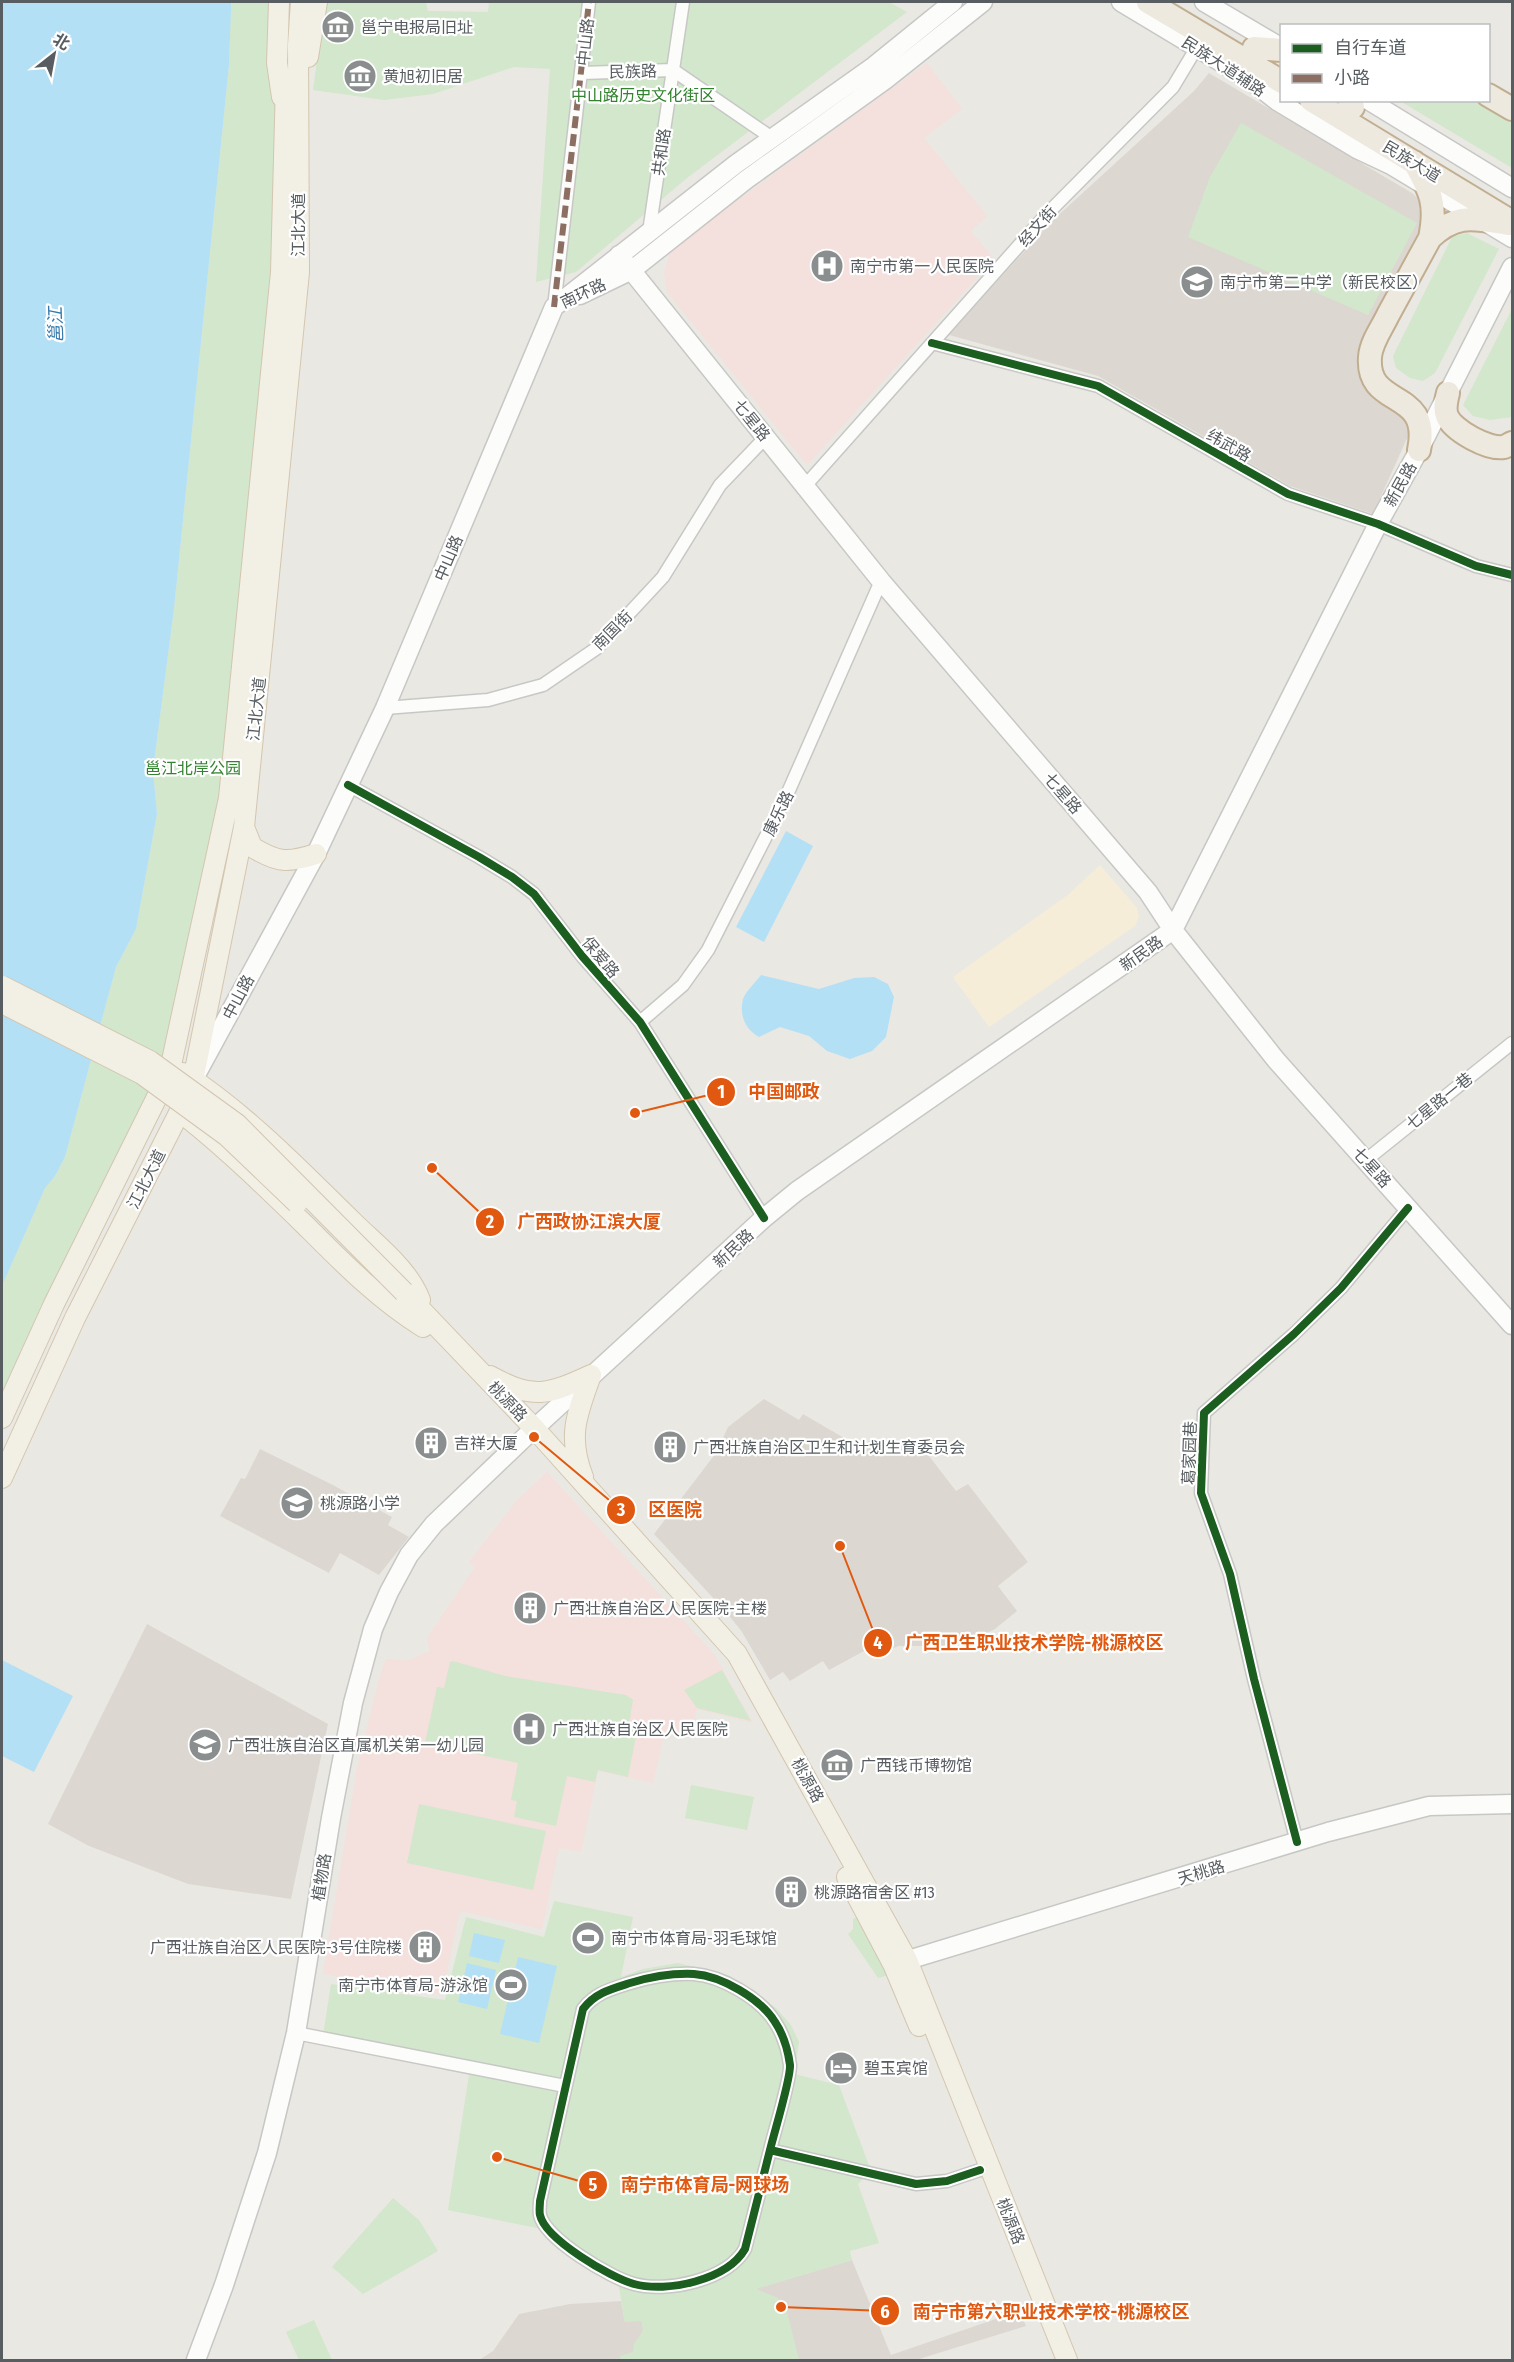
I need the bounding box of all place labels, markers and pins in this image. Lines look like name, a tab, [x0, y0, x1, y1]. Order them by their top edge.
museum icon: 邕宁电报局旧址	[320, 9, 356, 45]
place label: 邕宁电报局旧址	[361, 18, 473, 37]
museum icon: 黄旭初旧居	[342, 58, 378, 94]
place label: 黄旭初旧居	[383, 67, 463, 86]
hospital icon: 南宁市第一人民医院	[809, 248, 845, 284]
place label: 南宁市第一人民医院	[850, 257, 994, 276]
school or university icon: 南宁市第二中学（新民校区）	[1179, 264, 1215, 300]
place label: 南宁市第二中学（新民校区）	[1220, 273, 1428, 292]
callout: 中国邮政	[706, 1074, 832, 1110]
callout: 广西政协江滨大厦	[475, 1204, 673, 1240]
building icon: 吉祥大厦	[413, 1425, 449, 1461]
building icon: 广西壮族自治区卫生和计划生育委员会	[652, 1429, 688, 1465]
place label: 吉祥大厦	[454, 1434, 518, 1453]
place label: 广西壮族自治区卫生和计划生育委员会	[693, 1438, 965, 1457]
school or university icon: 桃源路小学	[279, 1485, 315, 1521]
callout: 区医院	[606, 1492, 714, 1528]
place label: 桃源路小学	[320, 1494, 400, 1513]
building icon: 广西壮族自治区人民医院-主楼	[512, 1590, 548, 1626]
place label: 广西壮族自治区人民医院-主楼	[553, 1599, 767, 1618]
callout: 广西卫生职业技术学院-桃源校区	[863, 1625, 1176, 1661]
hospital icon: 广西壮族自治区人民医院	[511, 1711, 547, 1747]
place label: 广西壮族自治区人民医院	[552, 1720, 728, 1739]
school or university icon: 广西壮族自治区直属机关第一幼儿园	[187, 1727, 223, 1763]
place label: 广西壮族自治区直属机关第一幼儿园	[228, 1736, 484, 1755]
museum icon: 广西钱币博物馆	[819, 1747, 855, 1783]
place label: 广西钱币博物馆	[860, 1756, 972, 1775]
building icon: 桃源路宿舍区 #13	[773, 1874, 809, 1910]
place label: 桃源路宿舍区 #13	[814, 1883, 935, 1902]
sports icon: 南宁市体育局-羽毛球馆	[570, 1920, 606, 1956]
building icon: 广西壮族自治区人民医院-3号住院楼	[407, 1929, 443, 1965]
place label: 南宁市体育局-羽毛球馆	[611, 1929, 777, 1948]
place label: 广西壮族自治区人民医院-3号住院楼	[150, 1938, 402, 1957]
sports icon: 南宁市体育局-游泳馆	[493, 1967, 529, 2003]
place label: 南宁市体育局-游泳馆	[338, 1976, 488, 1995]
hotel icon: 碧玉宾馆	[823, 2050, 859, 2086]
place label: 碧玉宾馆	[864, 2059, 928, 2078]
callout: 南宁市体育局-网球场	[578, 2167, 801, 2203]
callout: 南宁市第六职业技术学校-桃源校区	[870, 2293, 1201, 2329]

